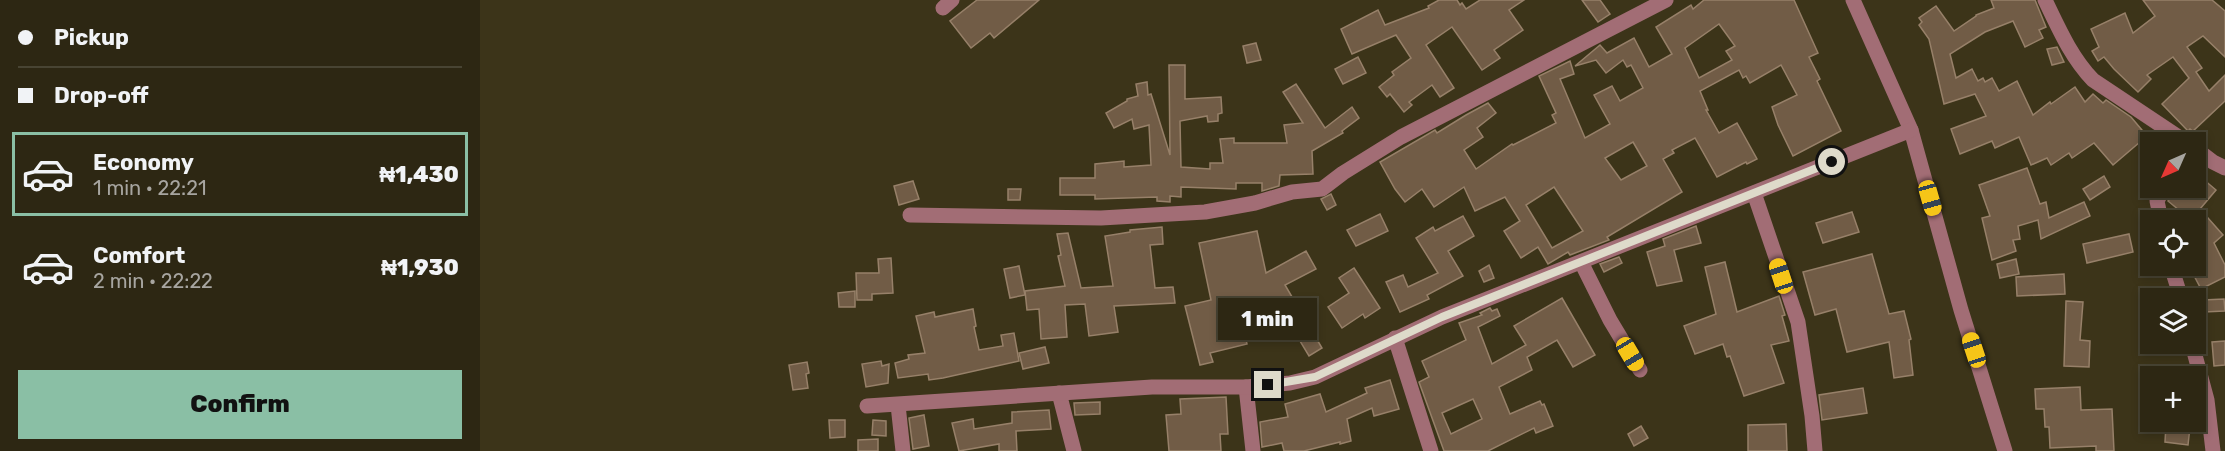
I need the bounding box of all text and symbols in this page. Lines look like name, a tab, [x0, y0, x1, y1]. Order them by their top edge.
text: Pickup	[54, 24, 129, 51]
text: Drop-off	[54, 82, 149, 109]
north arrow	[2140, 132, 2206, 198]
map controls	[2140, 132, 2206, 432]
icon: car	[21, 147, 75, 201]
route start	[1818, 148, 1845, 175]
text: Economy	[93, 149, 194, 176]
text: ₦1,430	[379, 161, 459, 188]
text: 1 min · 22:21	[93, 176, 207, 200]
car	[1916, 178, 1944, 218]
button: locate	[2140, 210, 2206, 276]
icon: car	[21, 240, 75, 294]
text: Comfort	[93, 242, 185, 269]
text: ₦1,930	[381, 254, 459, 281]
car	[1767, 256, 1795, 296]
text: 2 min · 22:22	[93, 269, 213, 293]
button: layers	[2140, 288, 2206, 354]
callout: 1 min	[1218, 298, 1318, 340]
text: 1 min	[1241, 307, 1294, 331]
car	[1960, 330, 1988, 370]
car	[1613, 334, 1647, 374]
button: +	[2140, 366, 2206, 432]
button: Confirm	[18, 370, 462, 439]
route end	[1254, 371, 1281, 398]

